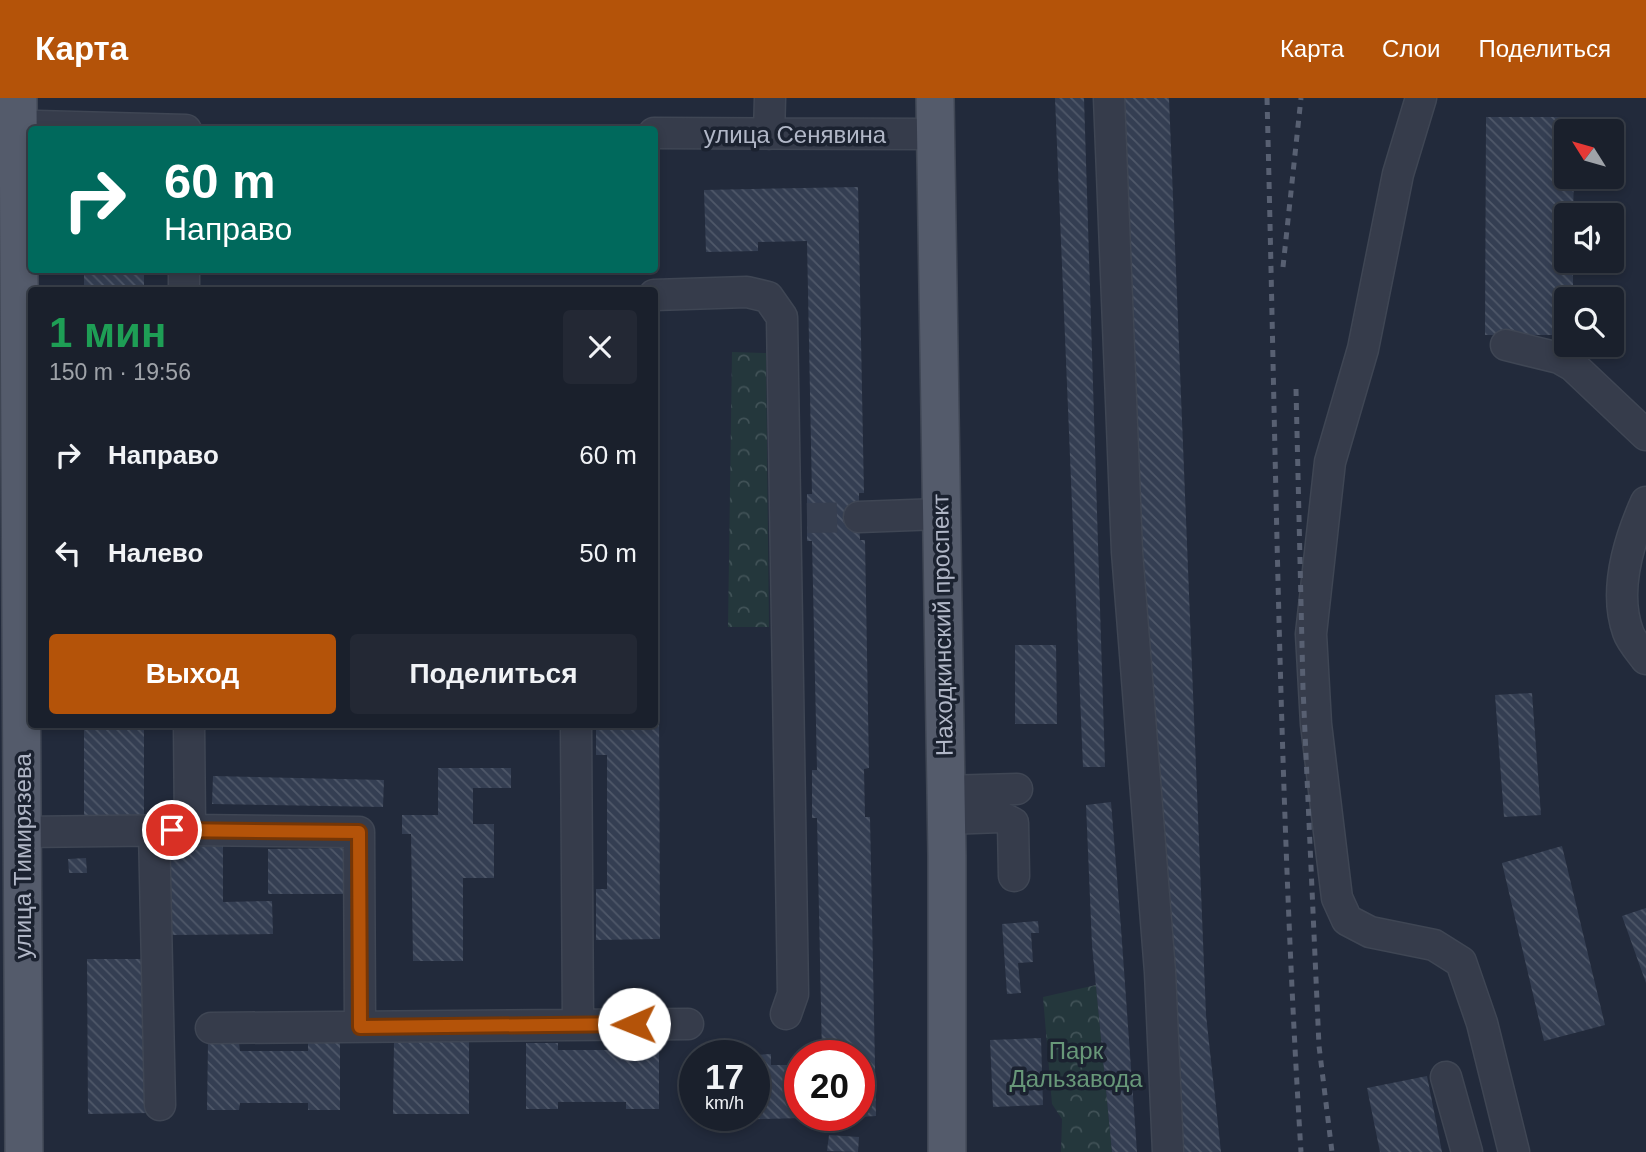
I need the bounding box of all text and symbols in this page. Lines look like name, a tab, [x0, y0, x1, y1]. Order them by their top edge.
text: Карта	[35, 30, 128, 67]
text: Карта	[1280, 35, 1344, 62]
text: Слои	[1382, 35, 1440, 62]
text: Поделиться	[1478, 35, 1611, 62]
north arrow	[1554, 119, 1624, 189]
map controls	[1554, 119, 1624, 357]
street label: улица Сенявина	[704, 121, 887, 148]
icon: right	[49, 154, 140, 245]
text: 60 m	[164, 154, 276, 208]
button: sound	[1554, 203, 1624, 273]
text: Направо	[164, 211, 292, 247]
button: search	[1554, 287, 1624, 357]
text: 1 мин	[49, 309, 166, 356]
button: close	[563, 310, 637, 384]
text: 150 m · 19:56	[49, 359, 191, 385]
icon: right	[49, 436, 87, 474]
text: Направо	[108, 440, 219, 470]
text: 60 m	[579, 440, 637, 470]
street label: Находкинский проспект	[926, 494, 958, 756]
icon: left	[49, 534, 87, 572]
text: Налево	[108, 538, 203, 568]
text: 50 m	[579, 538, 637, 568]
button: Выход	[49, 634, 336, 714]
button: Поделиться	[350, 634, 637, 714]
street label: улица Тимирязева	[9, 753, 36, 959]
pin	[142, 800, 202, 860]
icon: arrive	[153, 811, 191, 849]
position arrow	[597, 987, 671, 1061]
park label: Парк Дальзавода	[1009, 1037, 1143, 1092]
speed limit sign: 20	[784, 1040, 875, 1131]
text: 17	[705, 1057, 744, 1096]
text: km/h	[705, 1093, 744, 1113]

